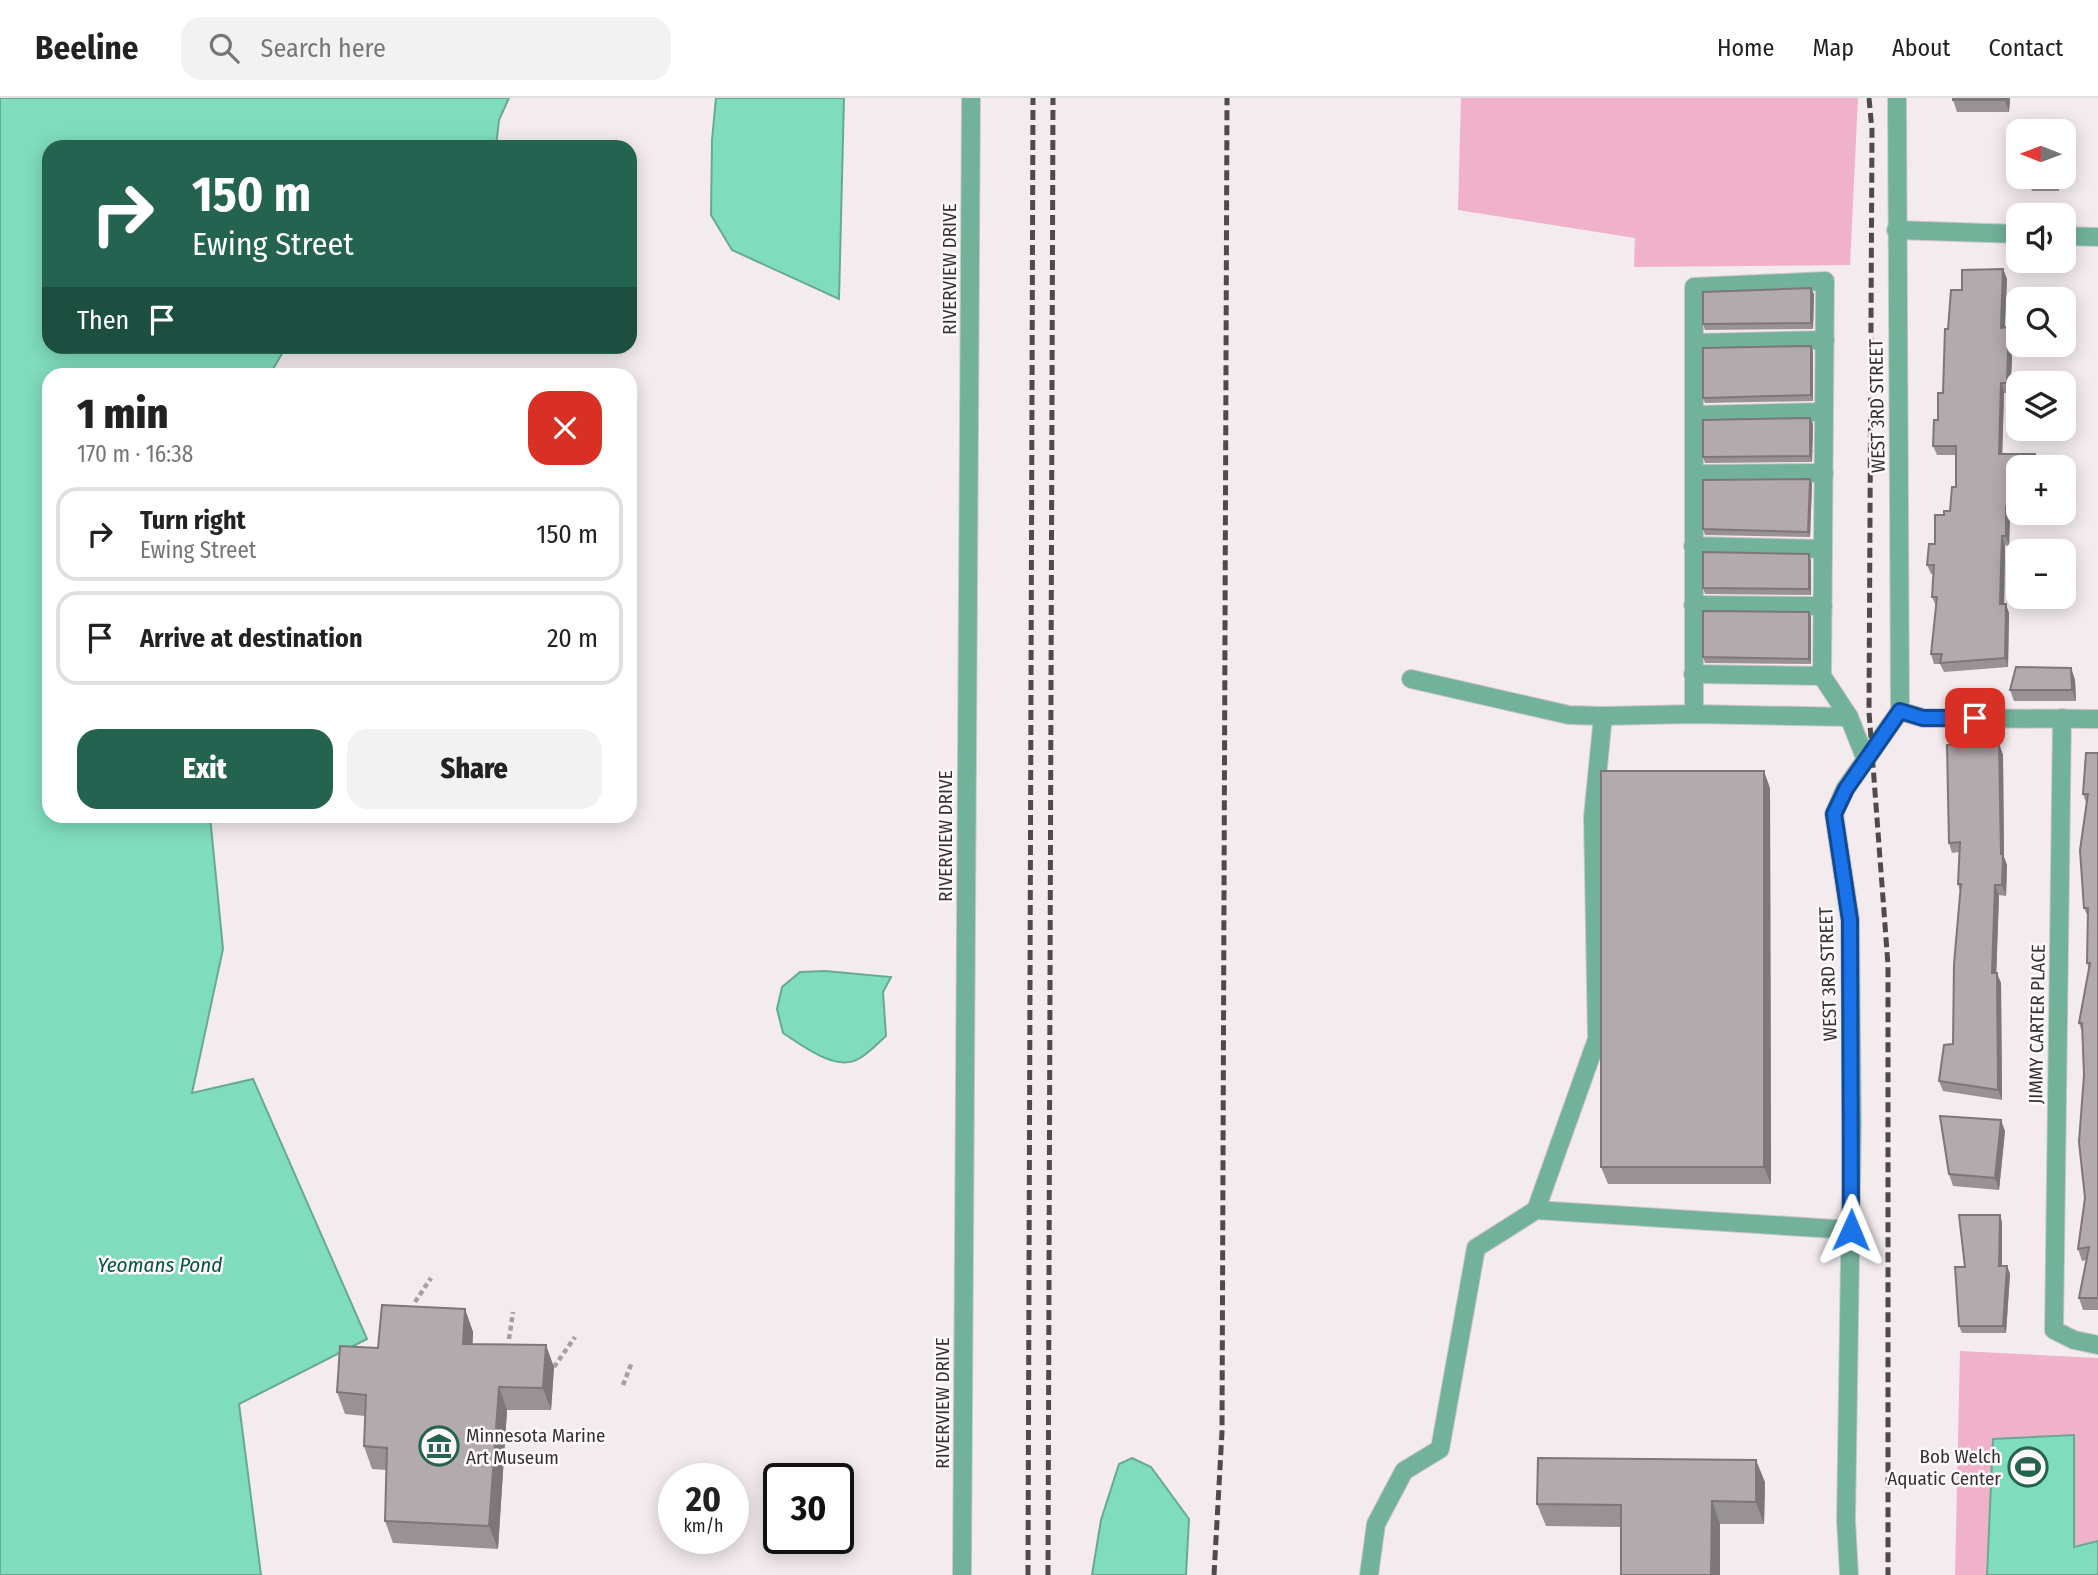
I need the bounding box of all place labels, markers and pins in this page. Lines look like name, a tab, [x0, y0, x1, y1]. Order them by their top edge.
pin	[1945, 688, 2005, 748]
place label: Minnesota Marine Art Museum	[466, 1424, 605, 1469]
museum icon: Minnesota Marine Art Museum	[418, 1425, 460, 1467]
place label: Bob Welch Aquatic Center	[1887, 1445, 2001, 1490]
sports icon: Bob Welch Aquatic Center	[2007, 1446, 2049, 1488]

